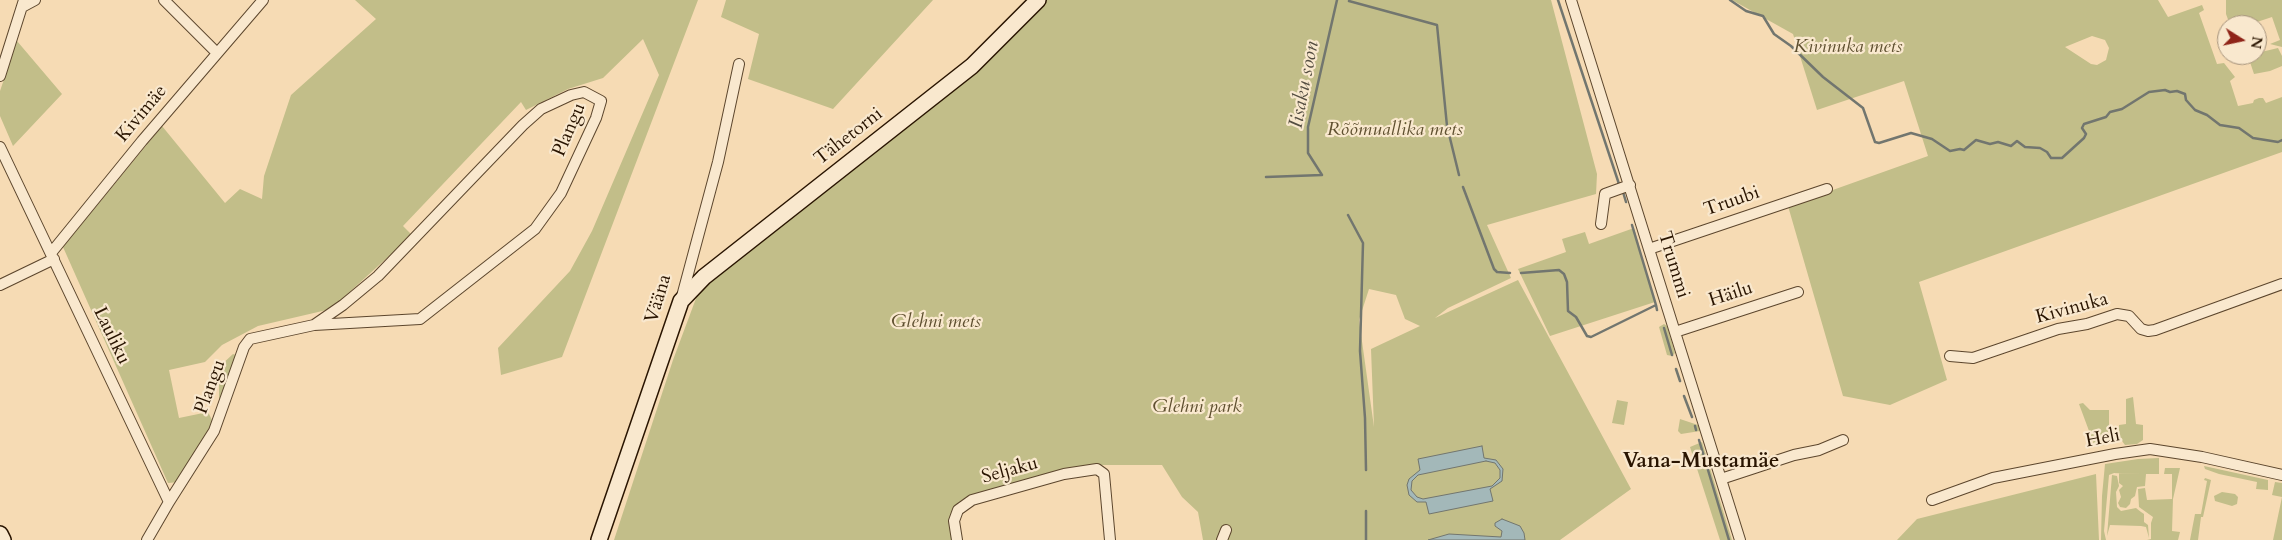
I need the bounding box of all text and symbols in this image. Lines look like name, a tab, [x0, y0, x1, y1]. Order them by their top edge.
north arrow	[2217, 15, 2267, 65]
text: N	[2246, 35, 2267, 50]
park label: Kivinuka mets	[1794, 37, 1902, 59]
water label: Iisaku soon	[1285, 40, 1325, 130]
street label: Kivimäe	[112, 81, 172, 147]
street label: Plangu	[549, 100, 591, 160]
street label: Tähetorni	[810, 103, 888, 171]
park label: Rõõmuallika mets	[1327, 120, 1463, 142]
street label: Truubi	[1701, 182, 1763, 222]
street label: Trummi	[1652, 229, 1694, 301]
street label: Vääna	[641, 272, 677, 326]
street label: Häilu	[1706, 277, 1756, 313]
street label: Kivinuka	[2033, 288, 2111, 330]
street label: Lauliku	[87, 304, 135, 368]
park label: Glehni mets	[891, 312, 981, 334]
street label: Plangu	[191, 357, 231, 417]
park label: Glehni park	[1152, 397, 1242, 419]
street label: Heli	[2084, 425, 2122, 453]
district label: Vana-Mustamäe	[1623, 449, 1779, 475]
street label: Seljaku	[979, 453, 1041, 489]

